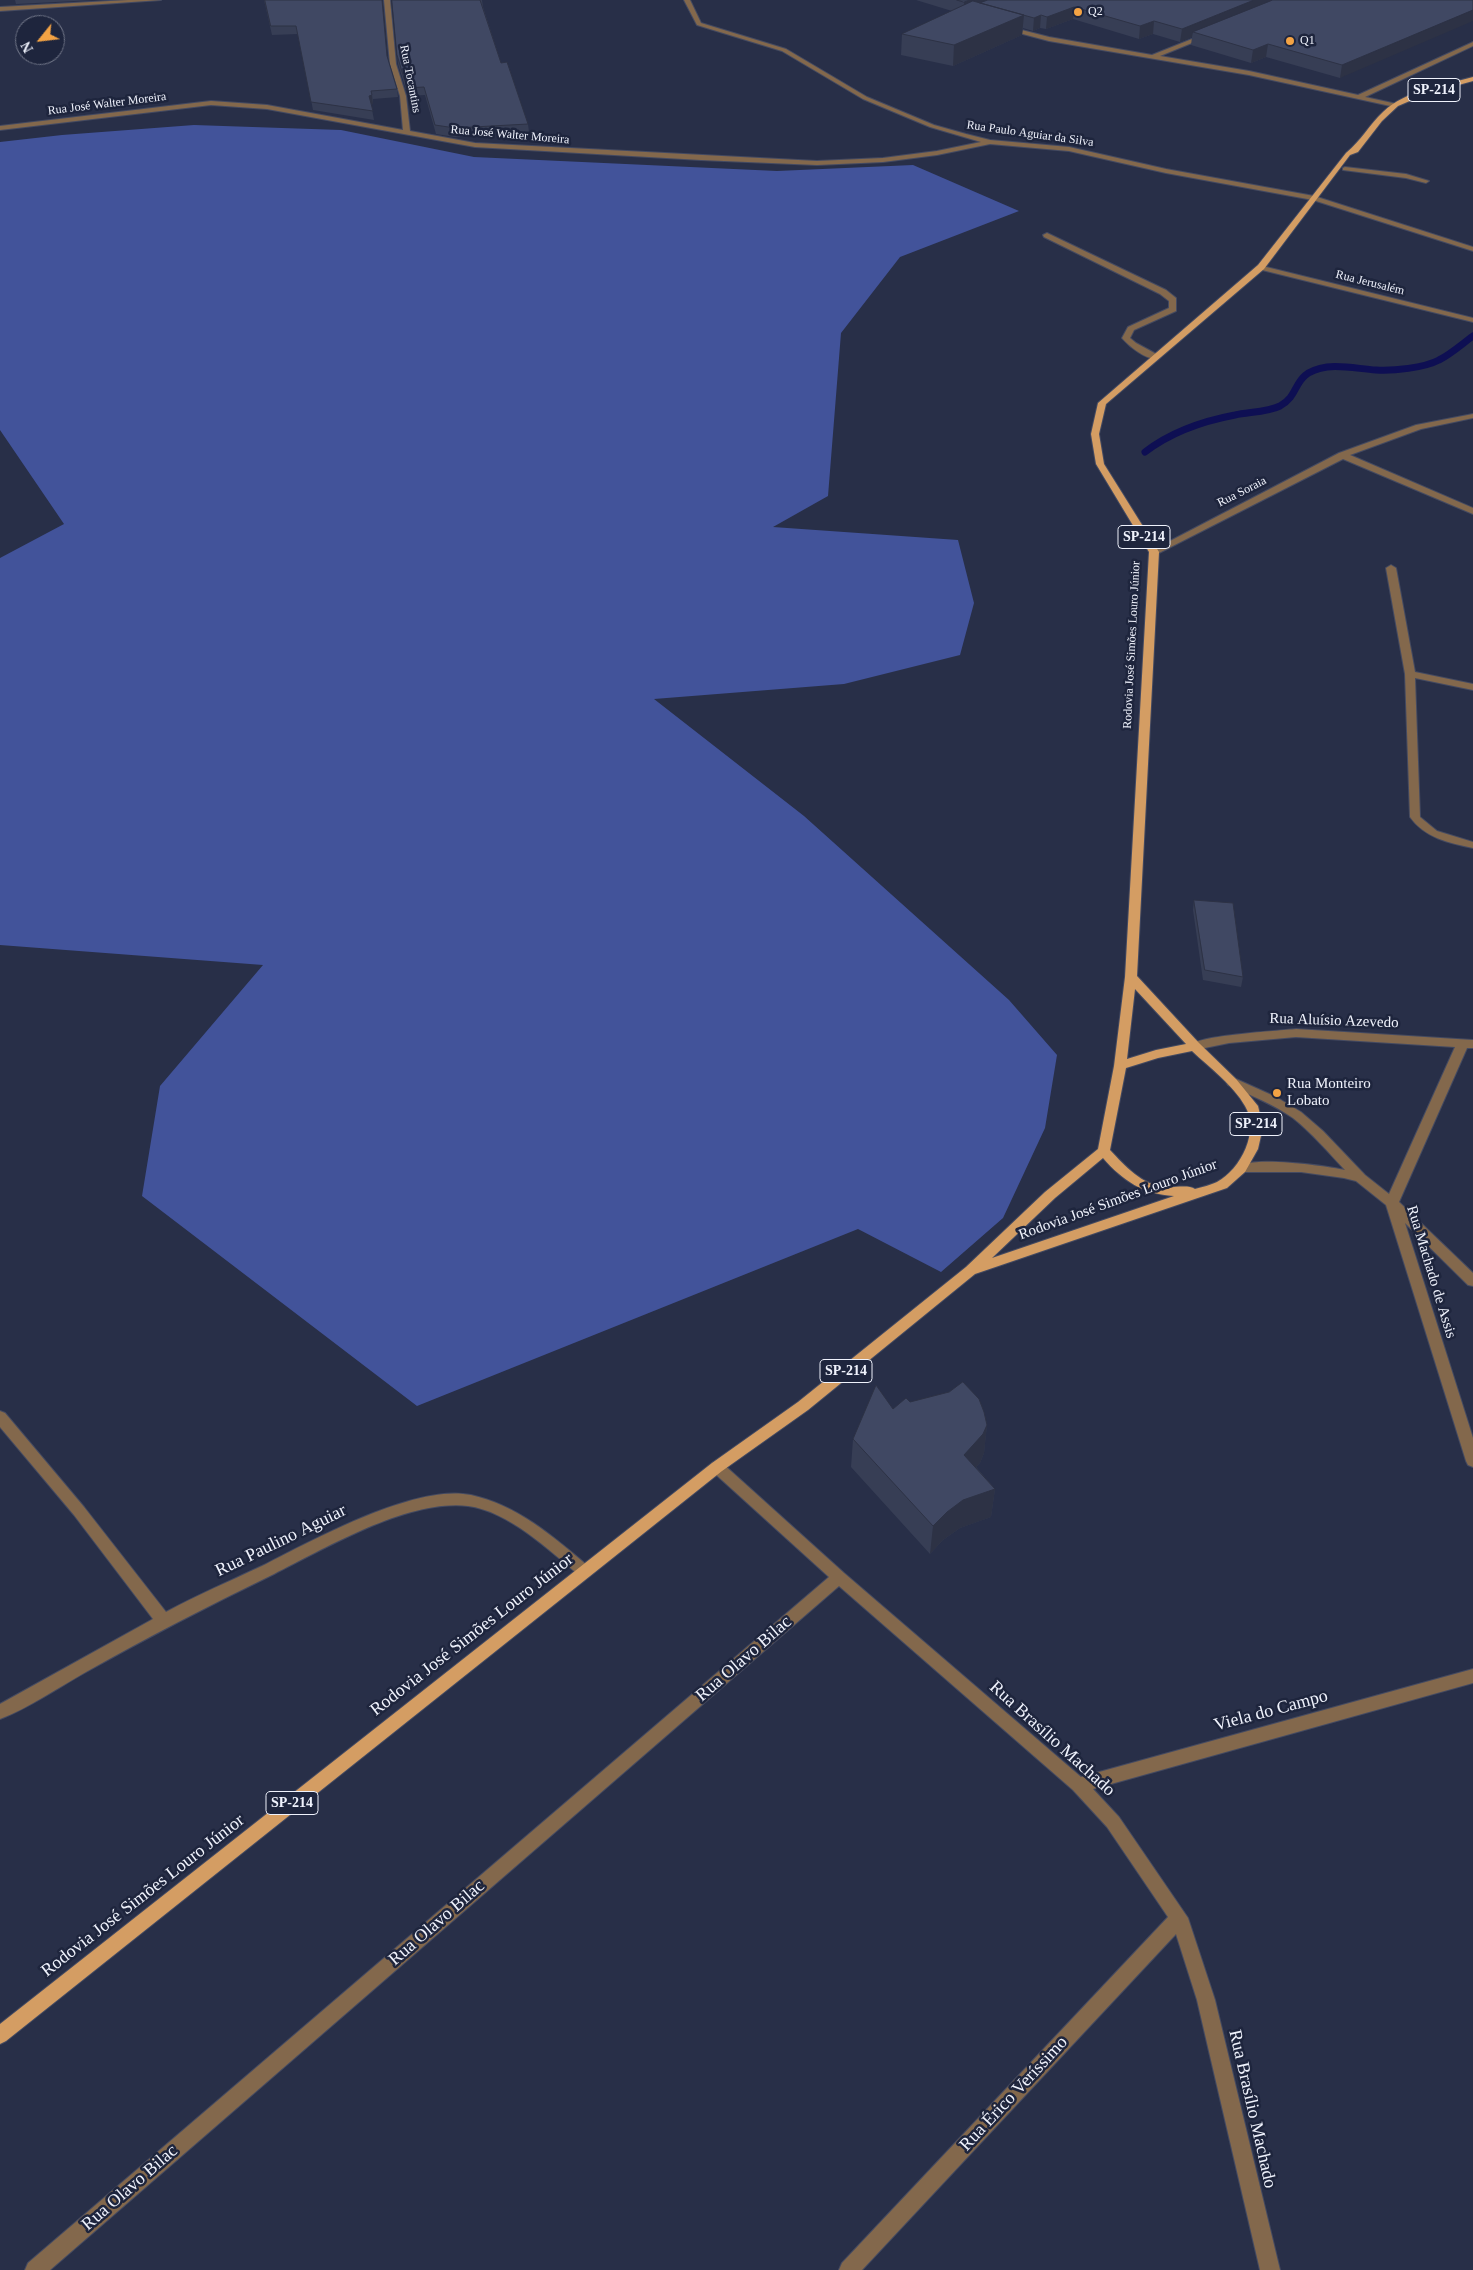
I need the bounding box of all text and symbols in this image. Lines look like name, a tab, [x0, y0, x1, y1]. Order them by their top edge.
place label: Q2	[1088, 5, 1103, 19]
marker: Q2	[1072, 6, 1084, 18]
north arrow	[15, 15, 65, 65]
place label: Q1	[1300, 34, 1315, 48]
marker: Q1	[1284, 35, 1296, 47]
text: N	[18, 39, 36, 55]
street label: Rua Tocantins	[396, 44, 424, 114]
road number: SP-214	[1408, 78, 1460, 102]
street label: Rua José Walter Moreira	[47, 90, 167, 118]
street label: Rua Paulo Aguiar da Silva	[966, 118, 1094, 150]
street label: Rua José Walter Moreira	[450, 123, 570, 147]
street label: Rua Jerusalém	[1334, 268, 1406, 298]
street label: Rua Soraia	[1215, 474, 1269, 510]
road number: SP-214	[1118, 526, 1170, 548]
street label: Rodovia José Simões Louro Júnior	[1120, 561, 1144, 729]
street label: Rua Aluísio Azevedo	[1269, 1010, 1399, 1032]
place label: Rua Monteiro Lobato	[1287, 1075, 1371, 1110]
marker: Rua Monteiro Lobato	[1271, 1087, 1283, 1099]
road number: SP-214	[1230, 1112, 1282, 1136]
street label: Rodovia José Simões Louro Júnior	[1016, 1156, 1220, 1244]
street label: Rua Machado de Assis	[1402, 1203, 1460, 1341]
road number: SP-214	[820, 1360, 872, 1382]
street label: Rua Paulino Aguiar	[212, 1500, 350, 1582]
street label: Rodovia José Simões Louro Júnior	[366, 1549, 578, 1721]
street label: Rua Olavo Bilac	[692, 1611, 796, 1707]
street label: Rua Brasílio Machado	[985, 1677, 1119, 1801]
street label: Viela do Campo	[1212, 1685, 1330, 1737]
road number: SP-214	[266, 1792, 318, 1815]
street label: Rodovia José Simões Louro Júnior	[37, 1810, 249, 1982]
street label: Rua Olavo Bilac	[385, 1875, 489, 1971]
street label: Rua Brasílio Machado	[1223, 2028, 1281, 2190]
street label: Rua Érico Veríssimo	[955, 2032, 1073, 2156]
street label: Rua Olavo Bilac	[78, 2140, 182, 2236]

